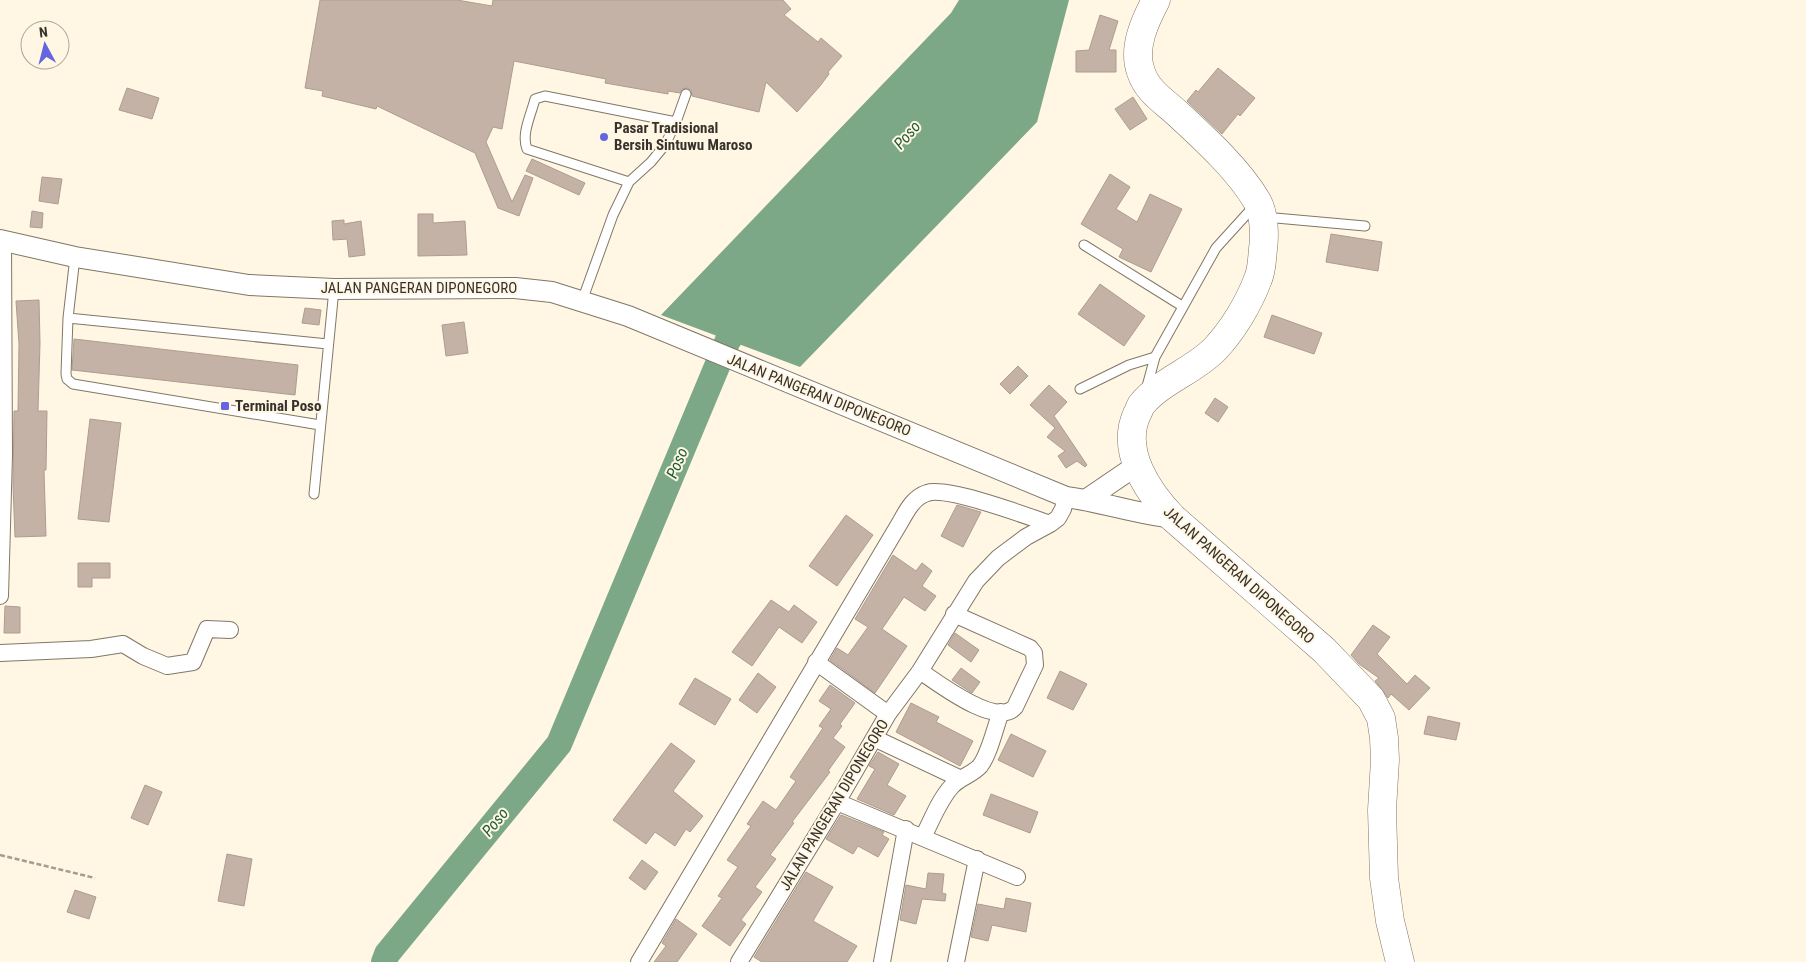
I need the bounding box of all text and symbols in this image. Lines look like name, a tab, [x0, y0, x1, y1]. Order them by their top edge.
north arrow	[20, 20, 70, 70]
text: N	[38, 24, 49, 41]
water label: Poso	[890, 117, 925, 153]
place label: Pasar Tradisional Bersih Sintuwu Maroso	[614, 119, 752, 154]
marker: Pasar Tradisional Bersih Sintuwu Maroso	[598, 131, 610, 143]
street label: JALAN PANGERAN DIPONEGORO	[321, 279, 517, 297]
street label: JALAN PANGERAN DIPONEGORO	[725, 350, 913, 440]
place label: Terminal Poso	[235, 397, 321, 415]
marker: Terminal Poso	[219, 400, 231, 412]
water label: Poso	[662, 445, 692, 481]
street label: JALAN PANGERAN DIPONEGORO	[1160, 503, 1318, 647]
street label: JALAN PANGERAN DIPONEGORO	[776, 716, 892, 894]
water label: Poso	[478, 804, 512, 840]

